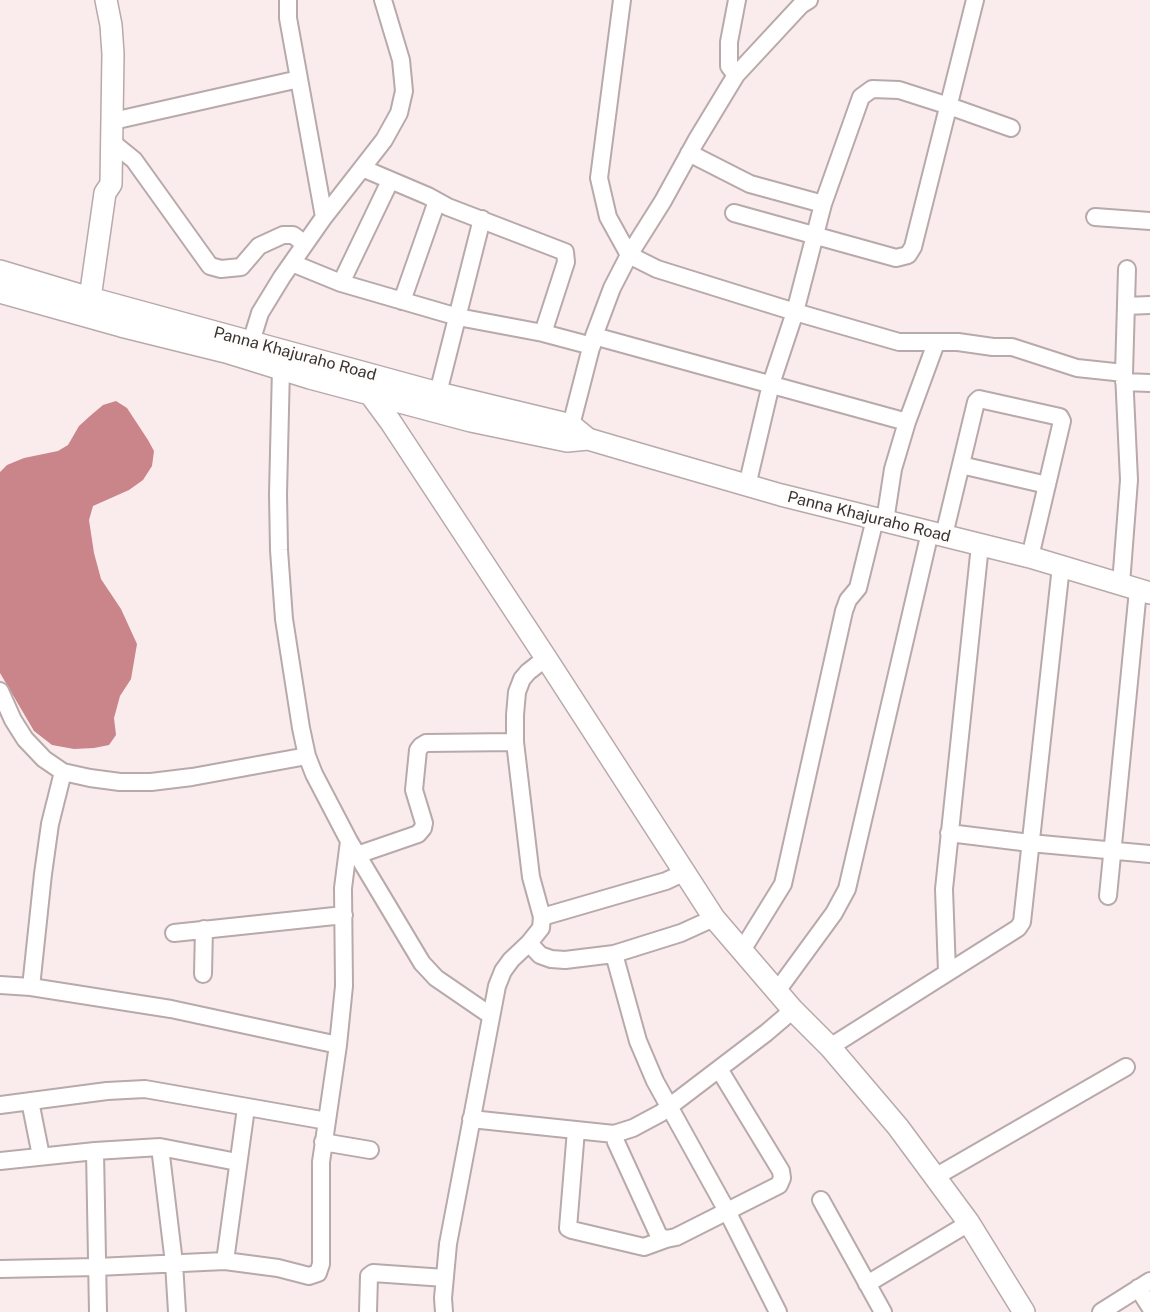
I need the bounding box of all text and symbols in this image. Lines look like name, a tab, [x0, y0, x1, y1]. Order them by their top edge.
street label: Panna Khajuraho Road	[212, 323, 378, 385]
street label: Panna Khajuraho Road	[785, 487, 953, 547]

